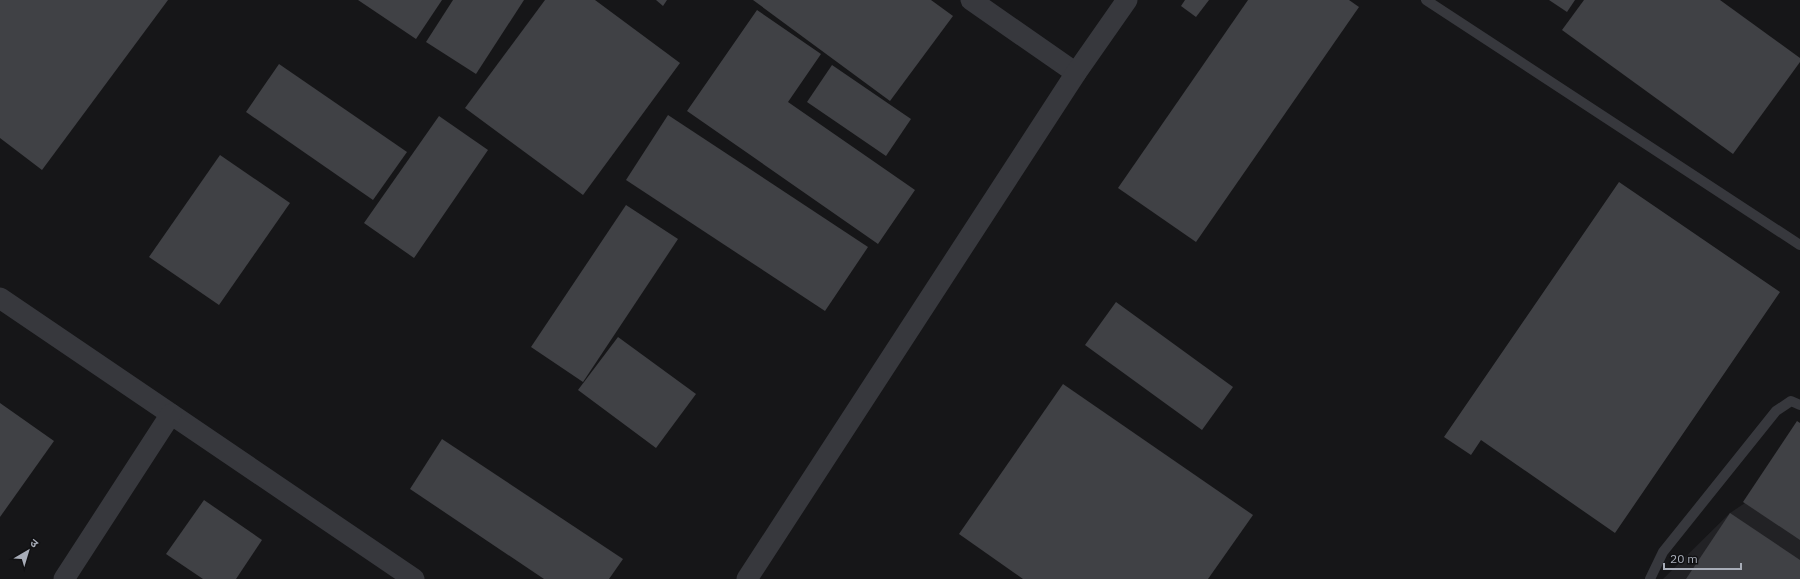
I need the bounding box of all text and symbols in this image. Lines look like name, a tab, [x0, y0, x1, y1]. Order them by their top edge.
north arrow	[8, 531, 48, 571]
text: उ	[27, 536, 41, 551]
scale bar	[1664, 545, 1741, 571]
text: 20 m	[1670, 551, 1698, 566]

